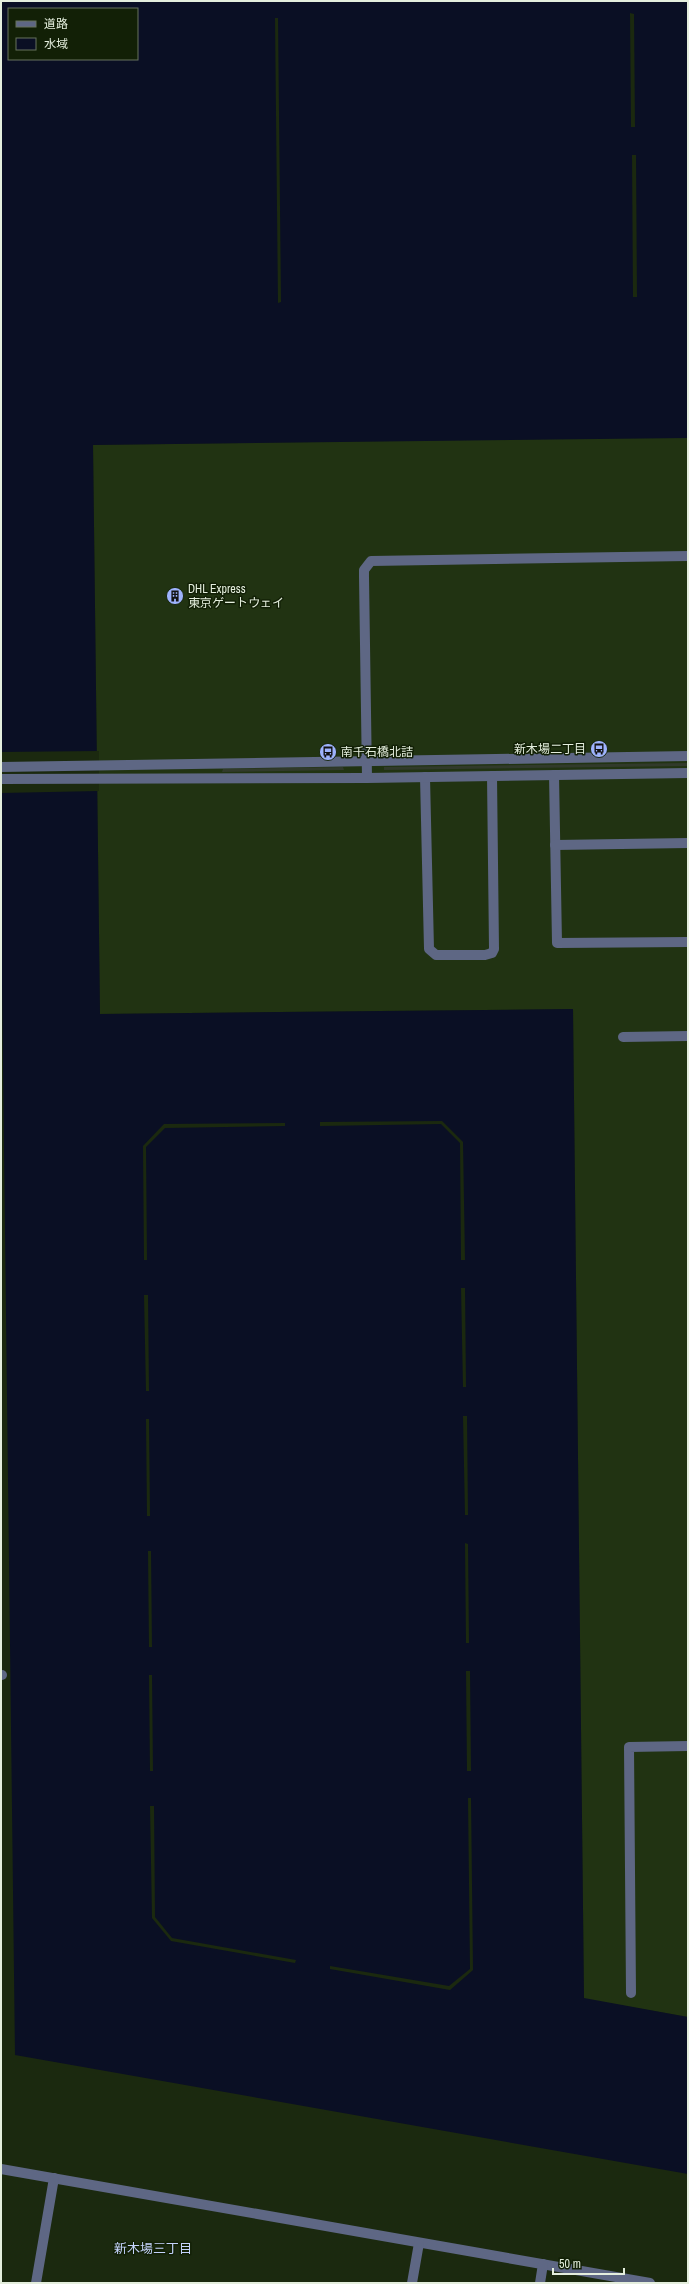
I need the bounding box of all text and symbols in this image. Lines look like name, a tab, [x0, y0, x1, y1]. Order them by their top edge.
legend	[8, 8, 138, 60]
text: 道路	[44, 16, 68, 32]
text: 水域	[44, 36, 68, 52]
place label: DHL Express 東京ゲートウェイ	[188, 581, 284, 611]
building icon: DHL Express 東京ゲートウェイ	[165, 586, 185, 606]
bus stop icon: 新木場二丁目	[589, 739, 609, 759]
place label: 新木場二丁目	[514, 741, 586, 757]
bus stop icon: 南千石橋北詰	[318, 742, 338, 762]
place label: 南千石橋北詰	[341, 744, 413, 760]
district label: 新木場三丁目	[114, 2240, 192, 2257]
scale bar	[553, 2250, 624, 2276]
text: 50 m	[559, 2256, 581, 2272]

